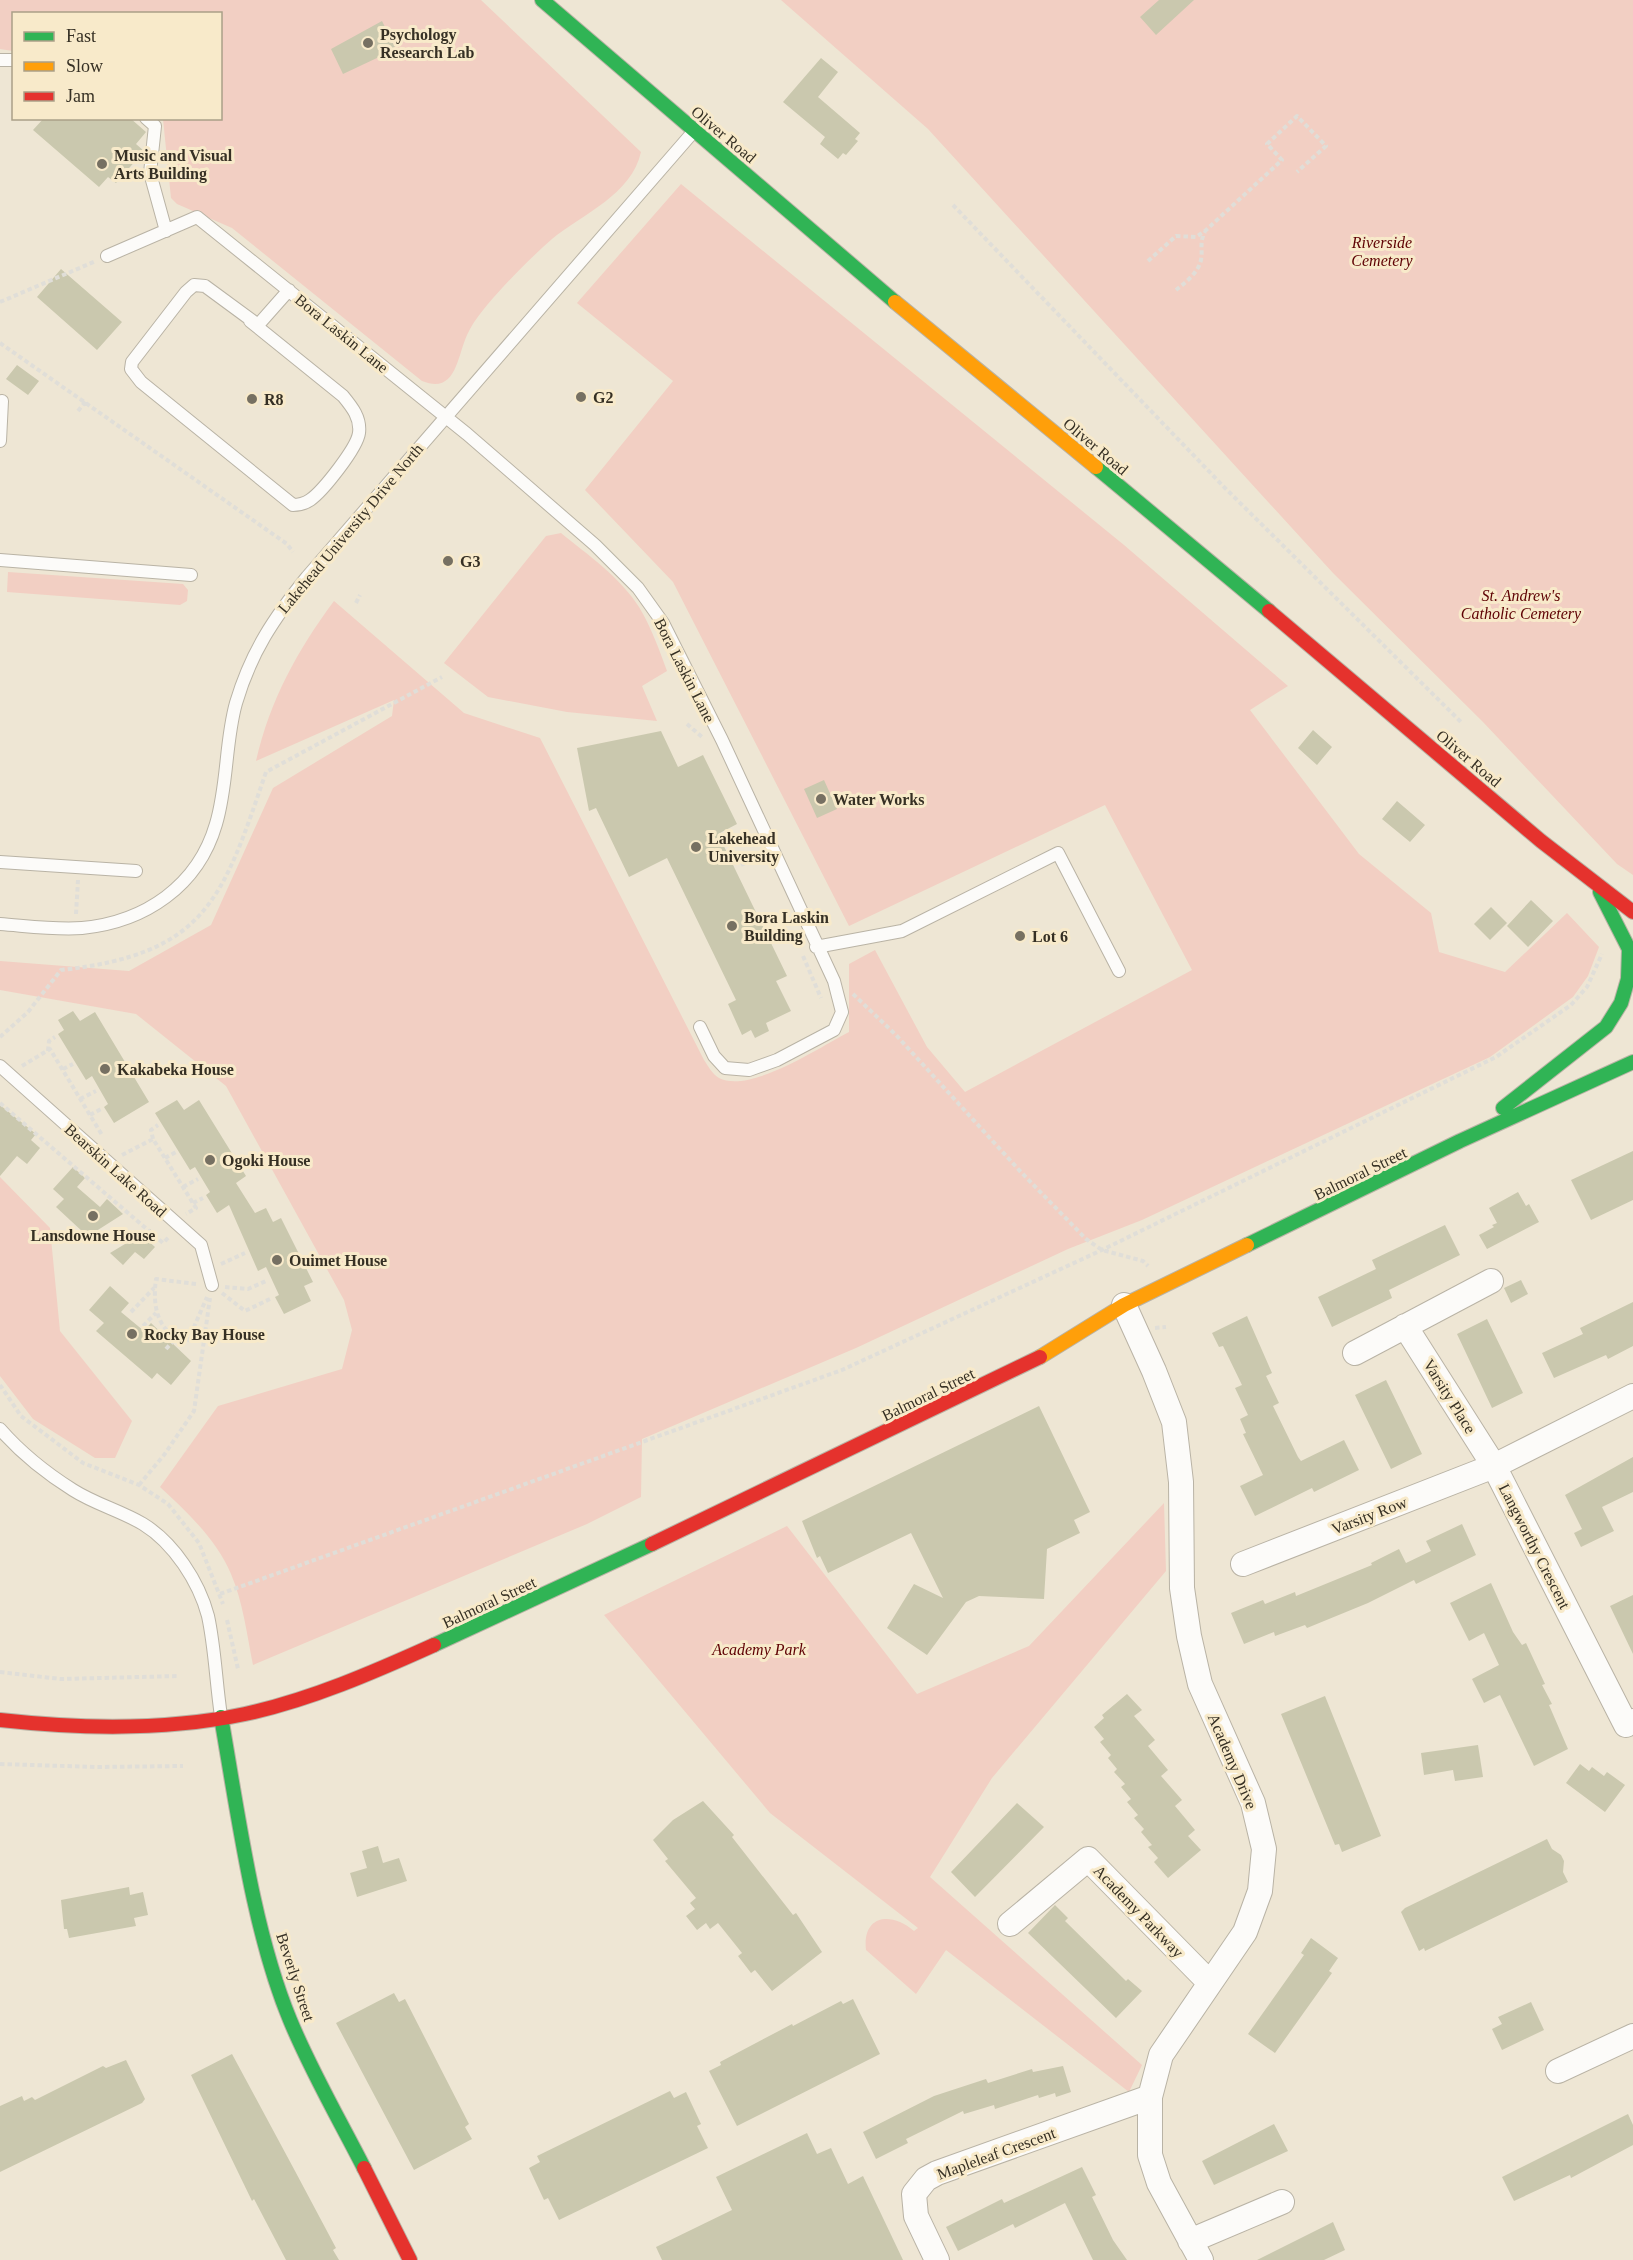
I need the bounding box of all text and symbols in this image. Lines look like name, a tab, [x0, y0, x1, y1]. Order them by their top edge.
legend	[12, 12, 222, 120]
text: Fast	[66, 26, 96, 46]
place label: Psychology Research Lab	[380, 26, 474, 61]
marker: Psychology Research Lab	[361, 36, 375, 50]
text: Slow	[66, 56, 103, 76]
text: Jam	[66, 86, 95, 106]
street label: Oliver Road	[688, 103, 759, 166]
place label: Music and Visual Arts Building	[114, 147, 233, 183]
marker: Music and Visual Arts Building	[95, 157, 109, 171]
park label: Riverside Cemetery	[1351, 234, 1414, 270]
street label: Bora Laskin Lane	[292, 291, 392, 376]
place label: G2	[593, 389, 613, 406]
marker: G2	[574, 390, 588, 404]
place label: R8	[264, 391, 284, 408]
marker: R8	[245, 392, 259, 406]
street label: Oliver Road	[1060, 415, 1131, 478]
street label: Lakehead University Drive North	[275, 440, 427, 617]
place label: G3	[460, 553, 480, 570]
marker: G3	[441, 554, 455, 568]
park label: St. Andrew's Catholic Cemetery	[1461, 587, 1582, 623]
street label: Bora Laskin Lane	[651, 615, 718, 725]
street label: Oliver Road	[1433, 727, 1504, 790]
place label: Water Works	[833, 791, 924, 808]
marker: Water Works	[814, 792, 828, 806]
place label: Lakehead University	[708, 830, 779, 866]
marker: Lakehead University	[689, 840, 703, 854]
place label: Bora Laskin Building	[744, 909, 829, 945]
marker: Bora Laskin Building	[725, 919, 739, 933]
place label: Lot 6	[1032, 928, 1068, 945]
marker: Lot 6	[1013, 929, 1027, 943]
place label: Kakabeka House	[117, 1061, 234, 1078]
marker: Kakabeka House	[98, 1062, 112, 1076]
street label: Bearskin Lake Road	[61, 1120, 170, 1220]
street label: Balmoral Street	[1311, 1143, 1410, 1203]
place label: Ogoki House	[222, 1152, 310, 1170]
marker: Ogoki House	[203, 1153, 217, 1167]
marker: Lansdowne House	[86, 1209, 100, 1223]
place label: Lansdowne House	[31, 1227, 155, 1244]
place label: Ouimet House	[289, 1252, 387, 1269]
marker: Ouimet House	[270, 1253, 284, 1267]
place label: Rocky Bay House	[144, 1326, 265, 1344]
marker: Rocky Bay House	[125, 1327, 139, 1341]
street label: Varsity Place	[1419, 1356, 1479, 1437]
street label: Balmoral Street	[879, 1364, 978, 1424]
street label: Langworthy Crescent	[1495, 1481, 1574, 1613]
street label: Varsity Row	[1329, 1493, 1410, 1539]
street label: Balmoral Street	[440, 1573, 539, 1631]
park label: Academy Park	[711, 1641, 807, 1659]
street label: Academy Drive	[1204, 1711, 1260, 1812]
street label: Academy Parkway	[1090, 1862, 1187, 1962]
street label: Beverly Street	[272, 1931, 318, 2024]
street label: Mapleleaf Crescent	[935, 2124, 1059, 2184]

